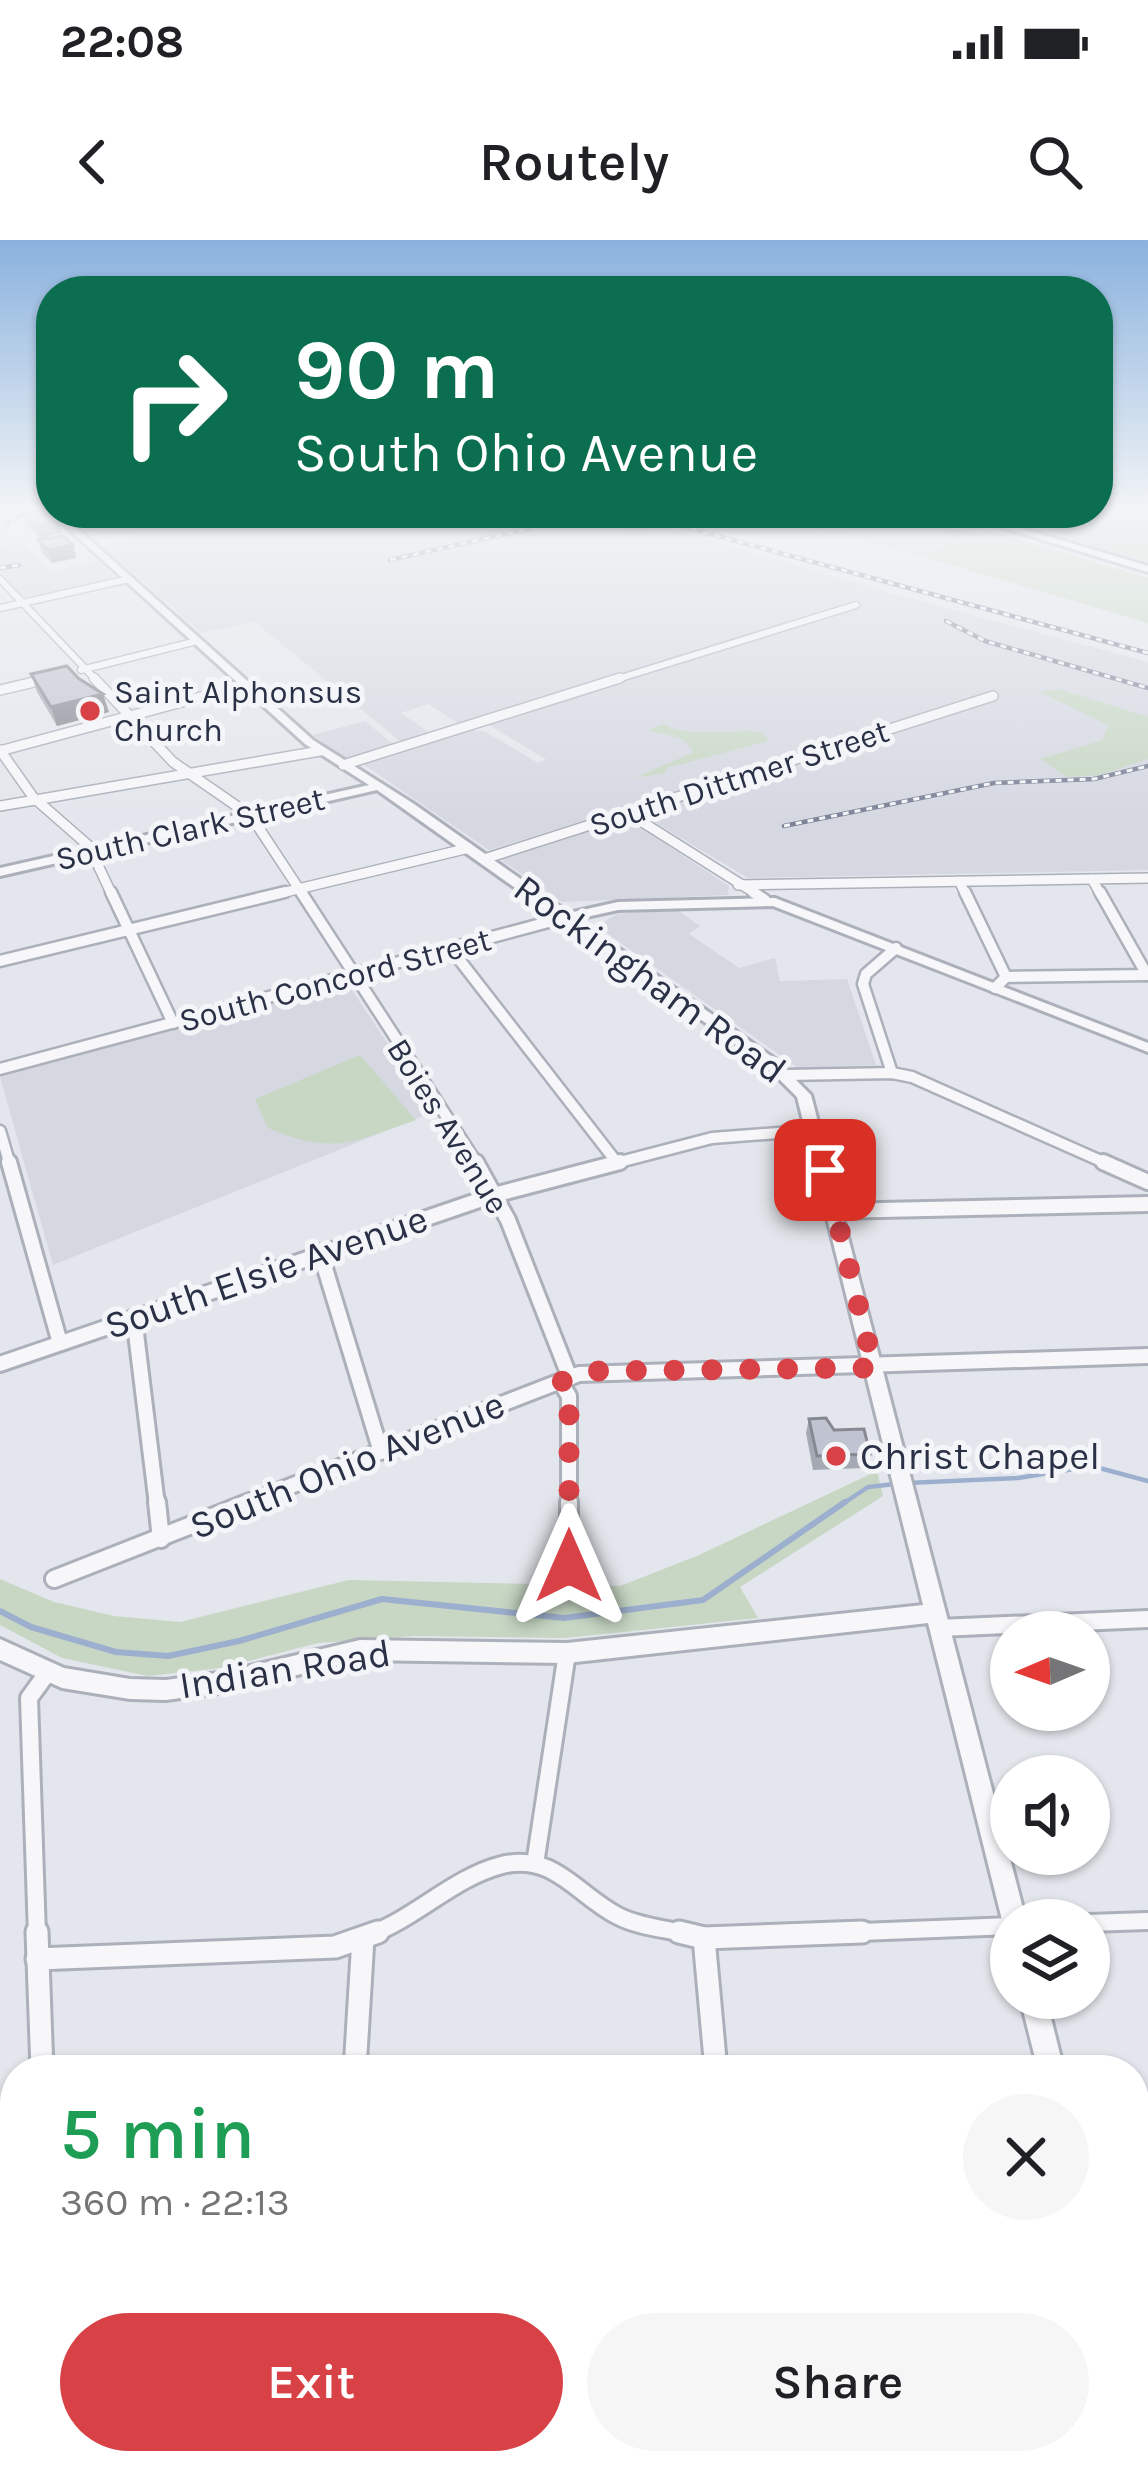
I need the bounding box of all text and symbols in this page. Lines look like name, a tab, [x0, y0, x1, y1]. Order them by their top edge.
text: 22:08	[60, 16, 184, 68]
icon: back	[60, 129, 126, 195]
icon: search	[1022, 129, 1088, 195]
text: Routely	[479, 130, 669, 194]
text: 90 m	[294, 321, 499, 419]
icon: right	[96, 324, 252, 480]
text: South Ohio Avenue	[294, 421, 758, 485]
place label: Saint Alphonsus Church	[114, 673, 362, 749]
marker: Saint Alphonsus Church	[77, 698, 103, 724]
street label: South Dittmer Street	[584, 712, 894, 844]
street label: South Clark Street	[52, 780, 328, 878]
street label: Rockingham Road	[505, 865, 795, 1093]
street label: South Concord Street	[175, 920, 495, 1040]
street label: Boies Avenue	[379, 1032, 517, 1220]
pin	[774, 1119, 876, 1221]
icon: arrive	[792, 1137, 858, 1203]
street label: South Elsie Avenue	[98, 1195, 434, 1349]
street label: South Ohio Avenue	[183, 1381, 511, 1549]
place label: Christ Chapel	[860, 1433, 1100, 1479]
marker: Christ Chapel	[823, 1443, 849, 1469]
position arrow	[506, 1503, 632, 1629]
north arrow	[990, 1611, 1110, 1731]
map controls	[990, 1611, 1110, 2019]
street label: Indian Road	[176, 1630, 394, 1708]
button: sound	[990, 1755, 1110, 1875]
button: layers	[990, 1899, 1110, 2019]
text: 5 min	[60, 2092, 255, 2176]
button: close	[963, 2094, 1089, 2220]
text: 360 m · 22:13	[60, 2179, 290, 2225]
button: Exit	[60, 2313, 563, 2451]
button: Share	[587, 2313, 1089, 2451]

